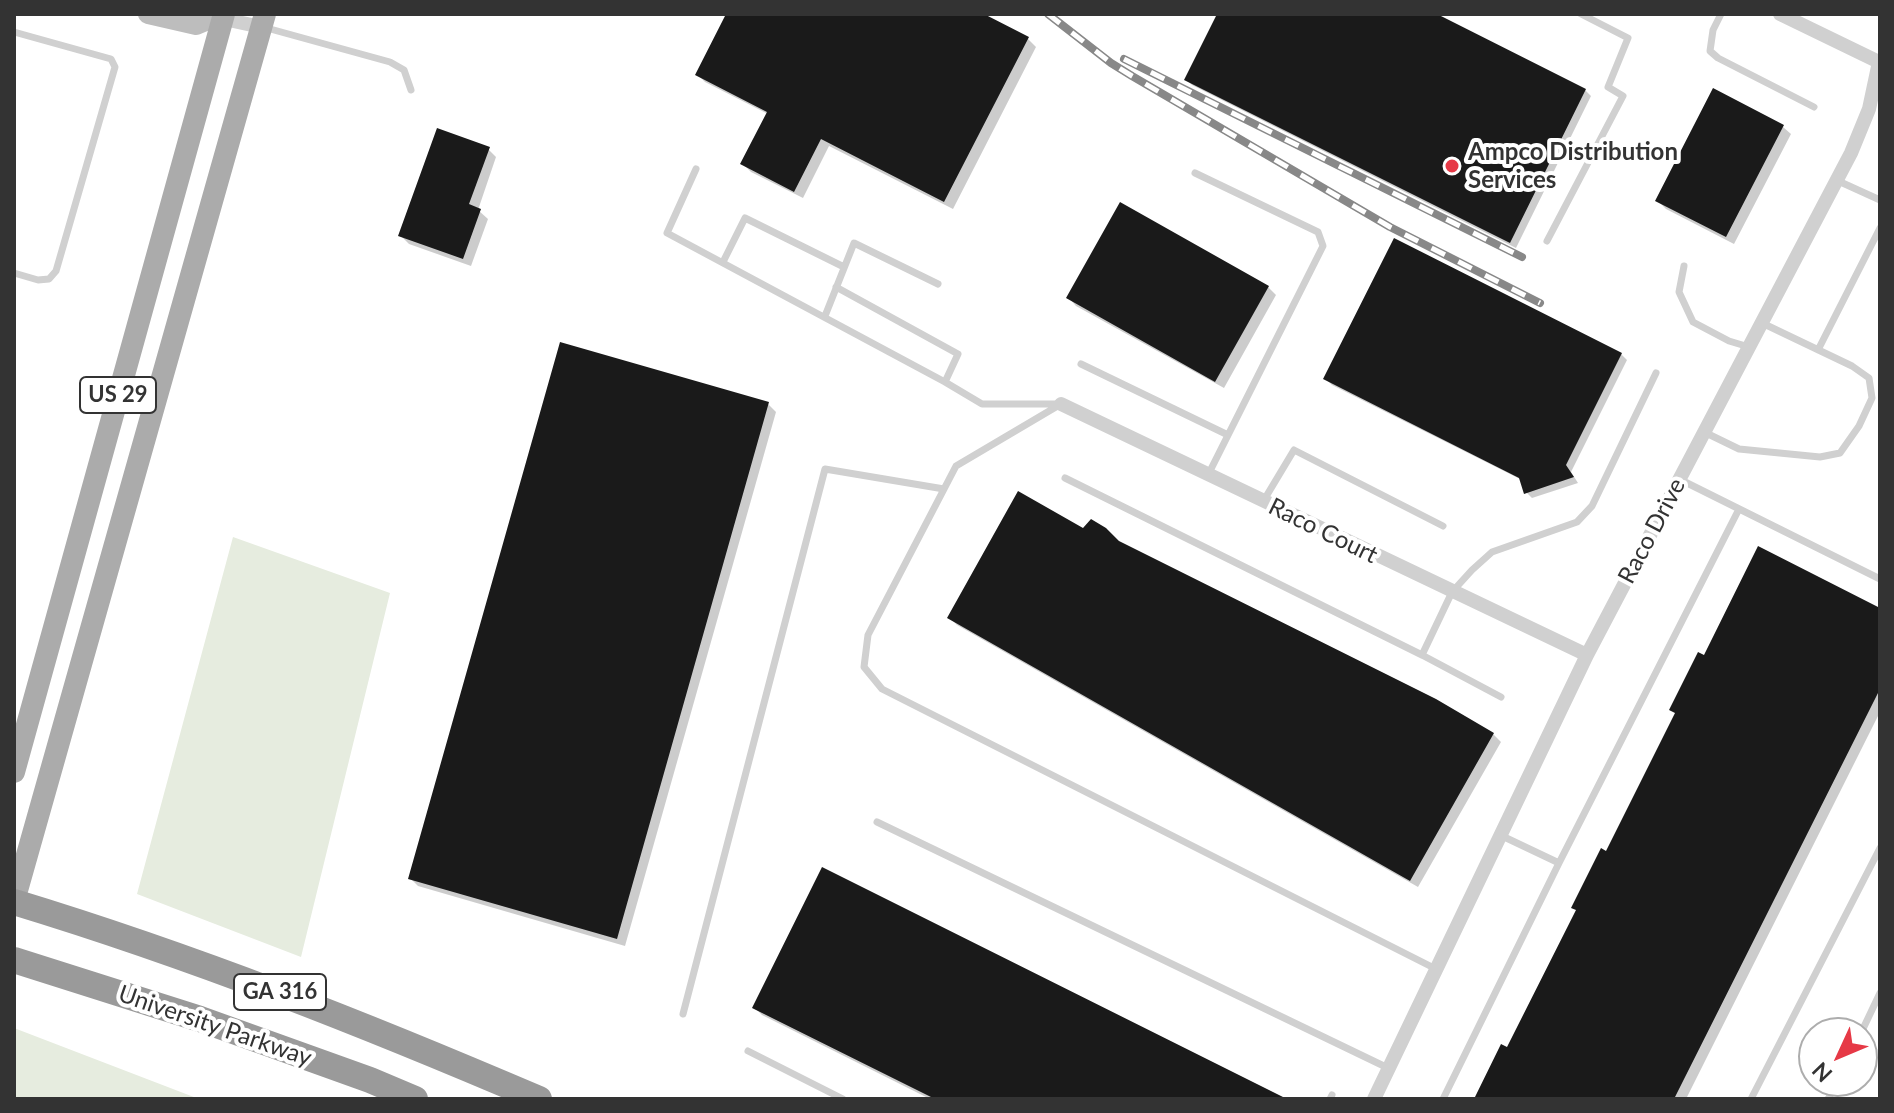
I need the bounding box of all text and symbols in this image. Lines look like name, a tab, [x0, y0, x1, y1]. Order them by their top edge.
place label: Ampco Distribution Services	[1468, 138, 1678, 194]
marker: Ampco Distribution Services	[1443, 157, 1461, 175]
road number: US 29	[80, 377, 156, 413]
street label: Raco Drive	[1612, 473, 1692, 589]
street label: Raco Court	[1264, 492, 1382, 570]
road number: GA 316	[234, 974, 326, 1010]
street label: University Parkway	[114, 979, 316, 1073]
north arrow	[1798, 1017, 1878, 1097]
text: N	[1806, 1057, 1837, 1088]

